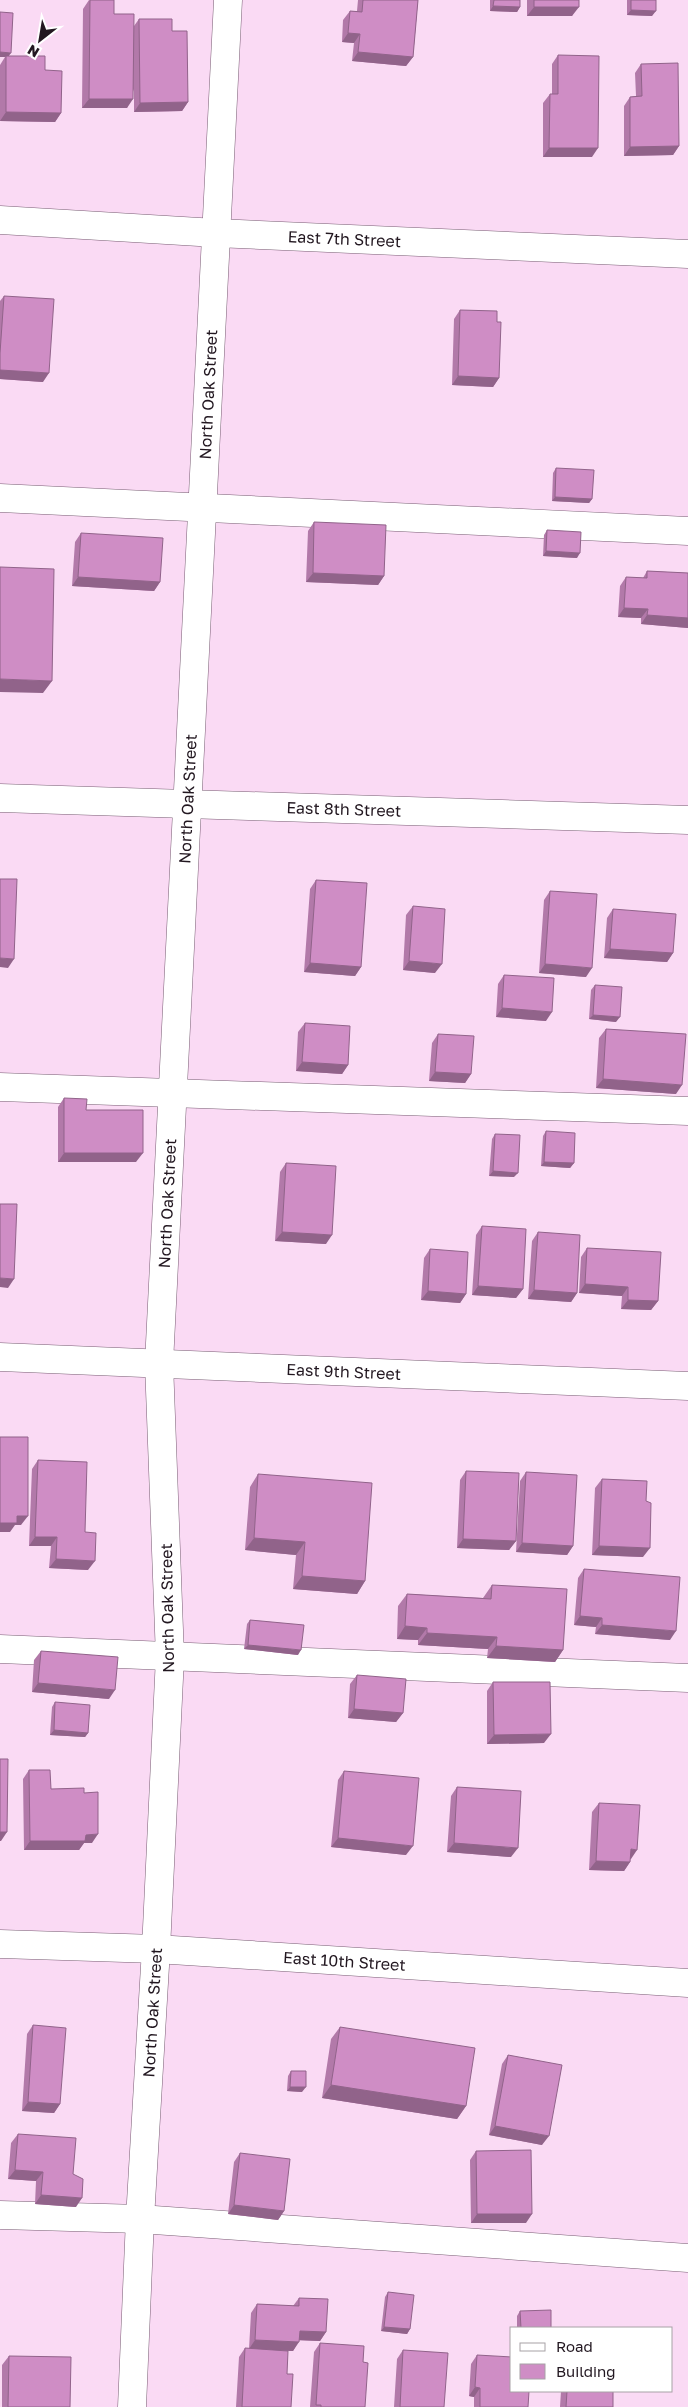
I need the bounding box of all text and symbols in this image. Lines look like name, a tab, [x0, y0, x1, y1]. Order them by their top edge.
north arrow	[15, 15, 65, 65]
text: N	[24, 42, 42, 62]
street label: East 7th Street	[287, 226, 402, 251]
street label: North Oak Street	[195, 329, 221, 460]
street label: North Oak Street	[174, 734, 201, 864]
street label: East 8th Street	[286, 797, 402, 821]
street label: North Oak Street	[154, 1138, 180, 1269]
street label: East 9th Street	[286, 1359, 402, 1384]
street label: North Oak Street	[156, 1543, 178, 1673]
street label: North Oak Street	[138, 1947, 166, 2078]
street label: East 10th Street	[283, 1947, 407, 1975]
legend	[510, 2327, 673, 2392]
text: Road	[556, 2337, 593, 2355]
text: Building	[556, 2362, 616, 2380]

